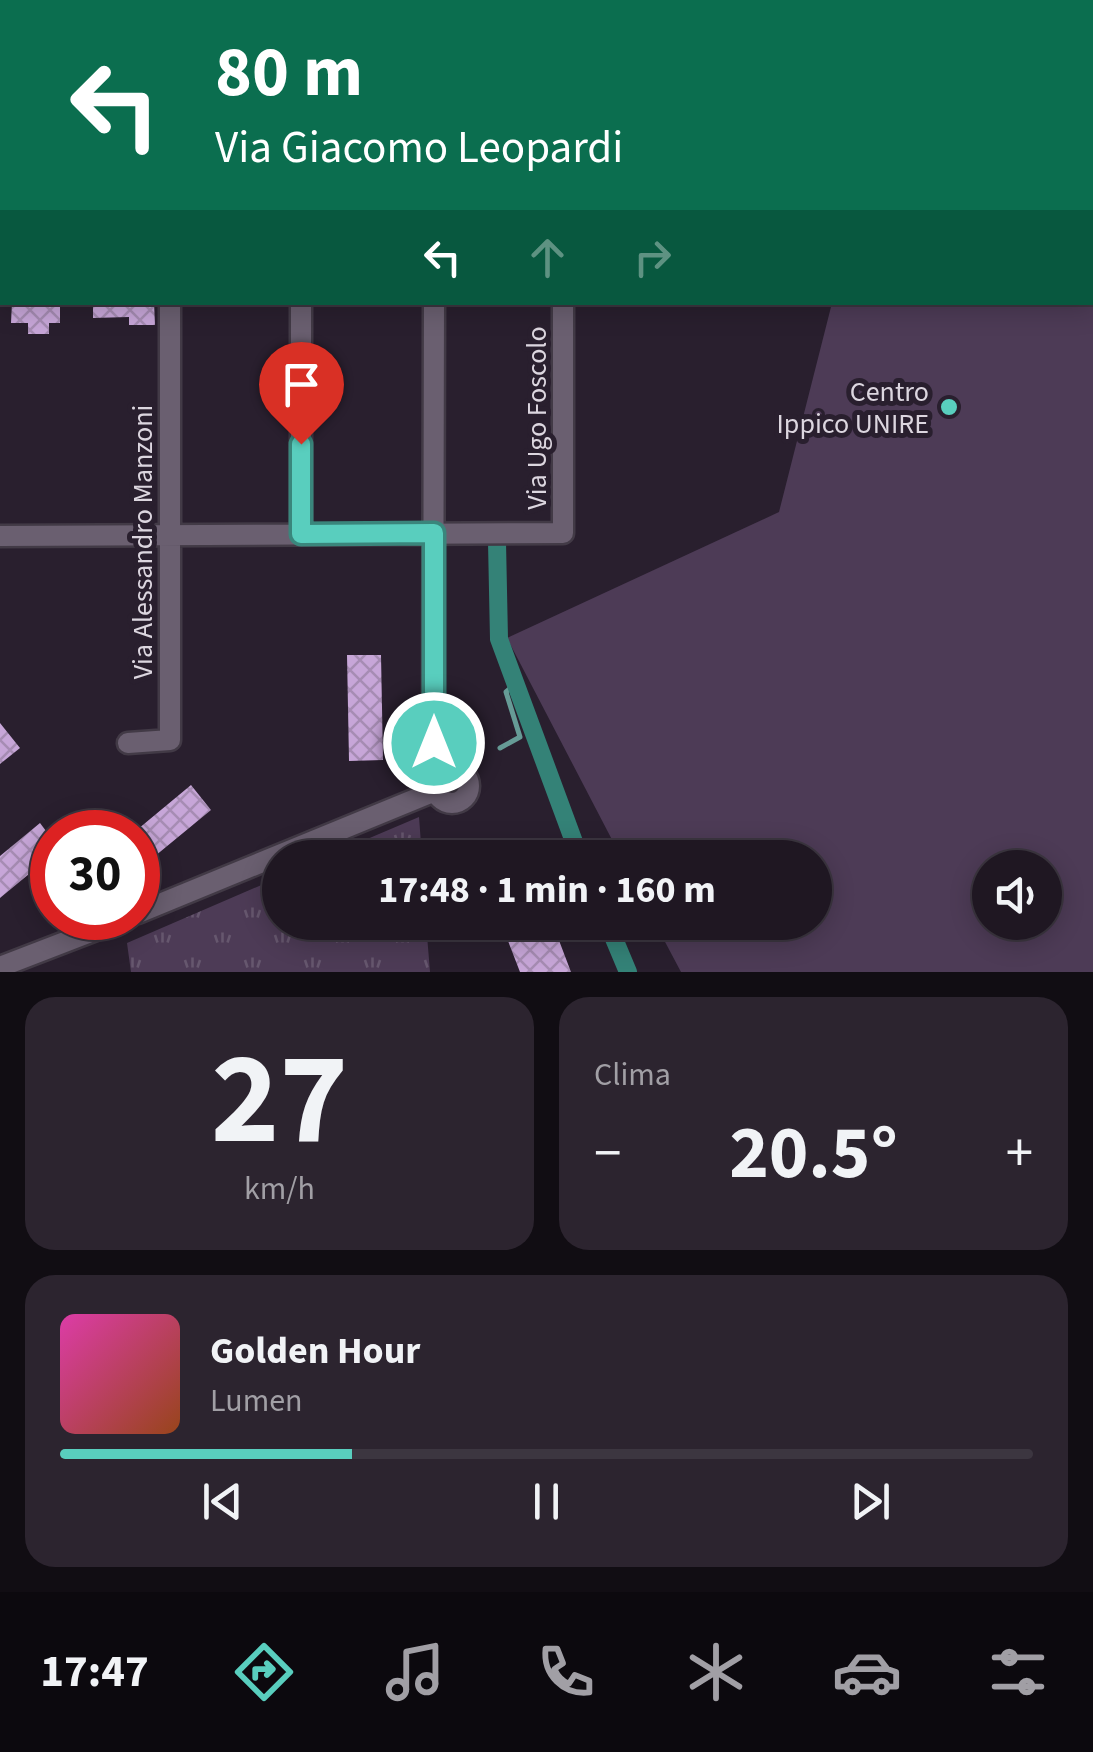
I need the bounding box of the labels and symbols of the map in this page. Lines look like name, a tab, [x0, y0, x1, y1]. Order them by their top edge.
street label: Via Ugo Foscolo	[517, 326, 557, 510]
pin	[259, 342, 344, 445]
place label: Centro Ippico UNIRE	[776, 372, 929, 444]
marker: Centro Ippico UNIRE	[938, 396, 960, 418]
street label: Via Alessandro Manzoni	[123, 405, 163, 679]
position arrow	[382, 691, 486, 795]
speed limit sign: 30	[30, 810, 160, 940]

